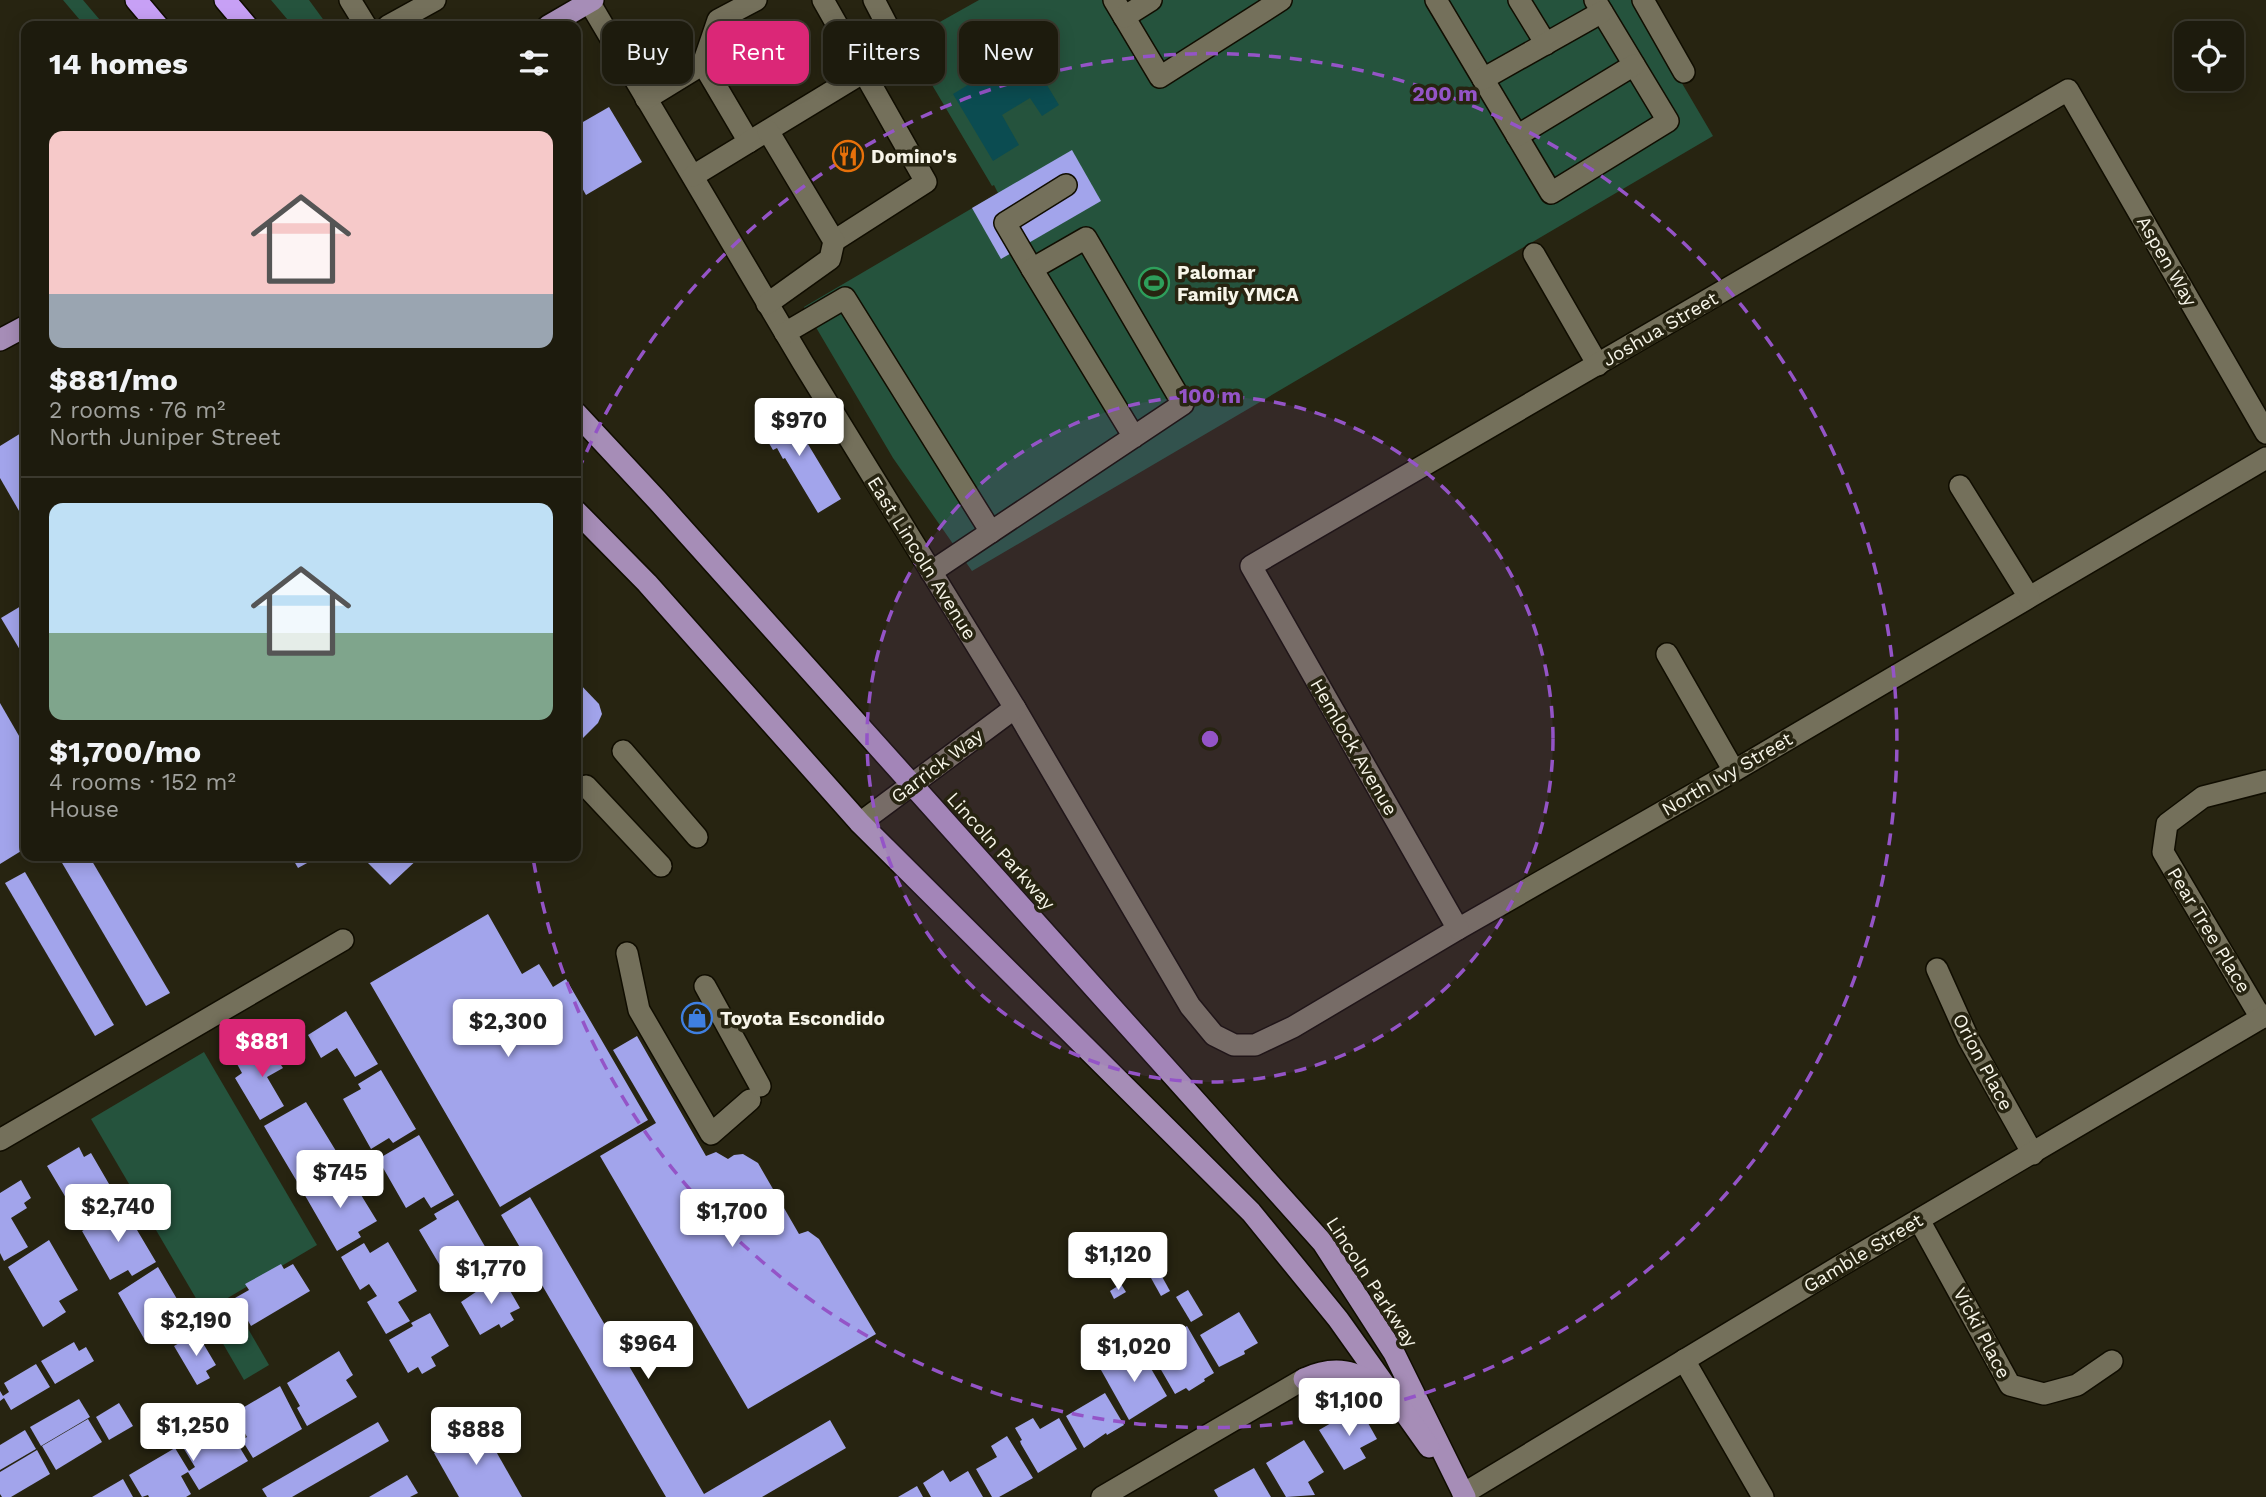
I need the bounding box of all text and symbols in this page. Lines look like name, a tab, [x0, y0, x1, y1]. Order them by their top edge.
chip: Buy	[602, 21, 693, 84]
chip: Rent	[707, 21, 809, 84]
chip: Filters	[823, 21, 945, 84]
chip: New	[959, 21, 1058, 84]
map controls	[2174, 21, 2244, 91]
button: locate	[2174, 21, 2244, 91]
icon: filters	[515, 44, 553, 82]
text: 14 homes	[49, 46, 188, 81]
text: 200 m	[1412, 81, 1478, 106]
restaurant icon: Domino's	[831, 139, 865, 173]
place label: Domino's	[871, 145, 957, 168]
icon: home	[238, 176, 364, 302]
street label: Aspen Way	[2132, 212, 2202, 310]
place label: Palomar Family YMCA	[1177, 261, 1299, 306]
sports icon: Palomar Family YMCA	[1137, 266, 1171, 300]
street label: Joshua Street	[1598, 287, 1722, 371]
text: $881/mo	[49, 362, 178, 397]
text: 100 m	[1179, 383, 1241, 408]
text: 2 rooms · 76 m²	[49, 397, 225, 424]
pin: $970	[758, 398, 840, 458]
text: $970	[771, 407, 827, 434]
text: North Juniper Street	[49, 424, 280, 451]
street label: East Lincoln Avenue	[862, 472, 982, 644]
icon: home	[238, 548, 364, 674]
street label: Hemlock Avenue	[1306, 675, 1402, 819]
street label: Garrick Way	[886, 724, 988, 808]
centre of rings	[1198, 727, 1222, 751]
street label: North Ivy Street	[1658, 727, 1796, 821]
text: $1,700/mo	[49, 734, 201, 769]
text: 4 rooms · 152 m²	[49, 769, 236, 796]
street label: Lincoln Parkway	[942, 787, 1060, 915]
text: House	[49, 796, 119, 823]
street label: Pear Tree Place	[2163, 863, 2255, 997]
pin: $2,300	[451, 1000, 565, 1059]
shop icon: Toyota Escondido	[680, 1001, 714, 1035]
place label: Toyota Escondido	[720, 1007, 885, 1030]
text: $2,300	[469, 1008, 547, 1035]
street label: Orion Place	[1948, 1010, 2018, 1114]
pin: $881	[221, 1020, 303, 1079]
text: $881	[235, 1028, 289, 1055]
pin: $745	[299, 1150, 381, 1210]
text: $745	[312, 1159, 368, 1186]
pin: $2,740	[61, 1184, 175, 1244]
pin: $1,700	[675, 1190, 789, 1249]
text: $2,740	[81, 1193, 155, 1220]
text: $1,700	[696, 1198, 768, 1225]
street label: Gamble Street	[1799, 1208, 1927, 1298]
street label: Lincoln Parkway	[1321, 1212, 1423, 1352]
pin: $1,120	[1061, 1232, 1175, 1292]
text: $1,120	[1084, 1241, 1152, 1268]
pin: $1,770	[434, 1246, 548, 1306]
text: $1,770	[456, 1255, 526, 1282]
street label: Vicki Place	[1948, 1283, 2016, 1383]
pin: $2,190	[139, 1298, 253, 1358]
text: $2,190	[160, 1307, 232, 1334]
pin: $964	[607, 1322, 689, 1381]
pin: $1,020	[1077, 1324, 1191, 1384]
text: $964	[619, 1330, 677, 1357]
text: $1,020	[1097, 1333, 1171, 1360]
pin: $1,100	[1292, 1378, 1406, 1438]
text: $1,100	[1315, 1387, 1383, 1414]
pin: $1,250	[136, 1404, 250, 1463]
pin: $888	[435, 1408, 517, 1467]
text: $1,250	[156, 1412, 230, 1439]
text: $888	[447, 1416, 505, 1443]

